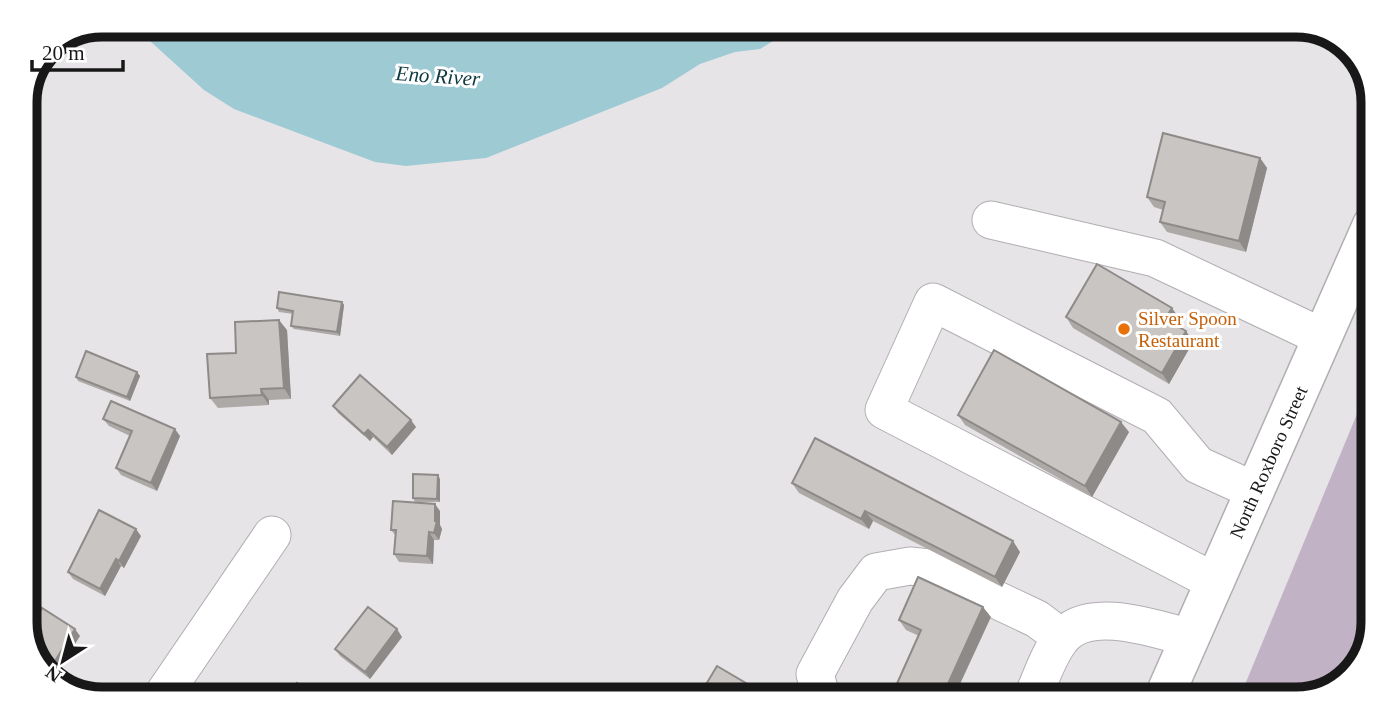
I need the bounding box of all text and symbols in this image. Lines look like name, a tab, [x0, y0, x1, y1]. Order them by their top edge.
scale bar	[32, 28, 122, 72]
text: 20 m	[42, 41, 85, 65]
water label: Eno River	[394, 61, 482, 91]
place label: Silver Spoon Restaurant	[1138, 308, 1237, 351]
marker: Silver Spoon Restaurant	[1116, 321, 1132, 337]
street label: North Roxboro Street	[1225, 382, 1312, 542]
north arrow	[28, 626, 98, 696]
text: N	[41, 662, 65, 687]

